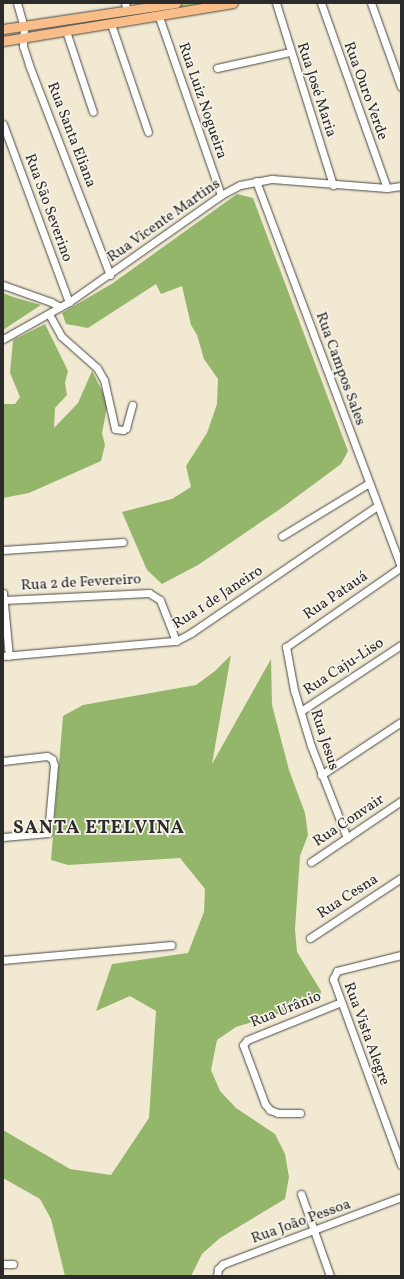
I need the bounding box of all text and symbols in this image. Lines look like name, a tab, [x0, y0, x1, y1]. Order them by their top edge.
street label: Rua Ouro Verde	[339, 39, 391, 143]
street label: Rua José Maria	[292, 40, 340, 140]
street label: Rua Luiz Nogueira	[174, 41, 230, 161]
street label: Rua Santa Eliana	[43, 80, 99, 190]
street label: Rua São Severino	[20, 151, 76, 265]
street label: Rua Vicente Martins	[104, 175, 224, 267]
street label: Rua Campos Sales	[311, 310, 369, 428]
street label: Rua 1 de Janeiro	[170, 562, 266, 634]
street label: Rua Patauá	[300, 568, 372, 624]
street label: Rua 2 de Fevereiro	[20, 571, 142, 595]
street label: Rua Caju-Liso	[300, 634, 388, 700]
street label: Rua Jesus	[306, 707, 342, 773]
street label: Rua Convair	[310, 791, 388, 851]
district label: SANTA ETELVINA	[13, 818, 185, 840]
street label: Rua Cesna	[314, 871, 382, 923]
street label: Rua Vista Alegre	[339, 980, 393, 1088]
street label: Rua Urânio	[248, 988, 324, 1032]
street label: Rua João Pessoa	[249, 1196, 353, 1248]

